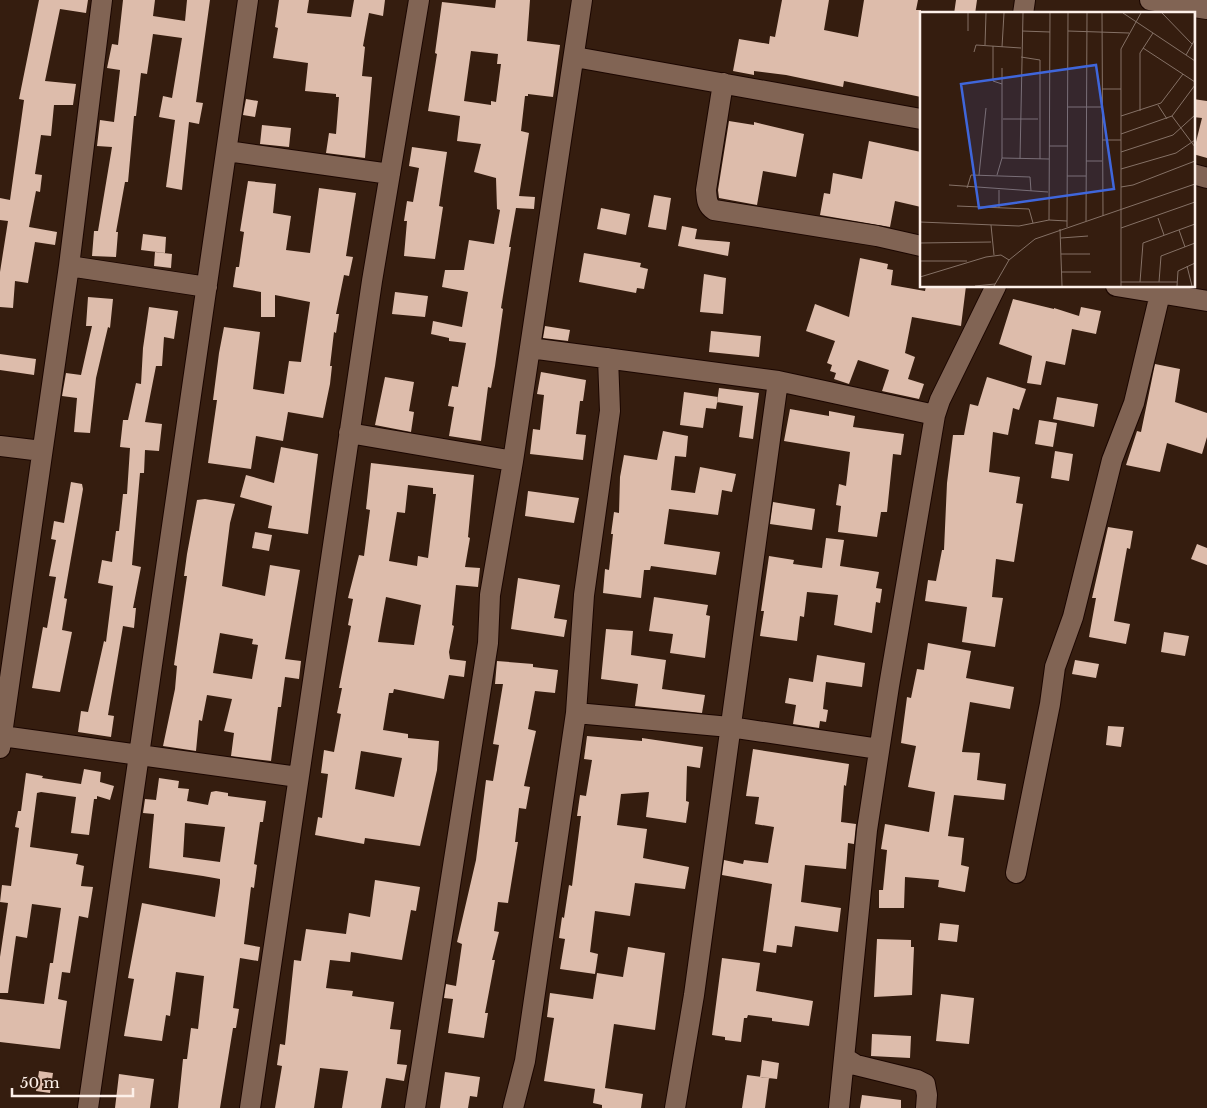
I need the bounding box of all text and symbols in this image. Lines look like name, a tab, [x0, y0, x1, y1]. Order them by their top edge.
inset map	[920, 12, 1194, 288]
scale bar	[12, 1066, 134, 1098]
text: 50 m	[20, 1073, 60, 1092]

